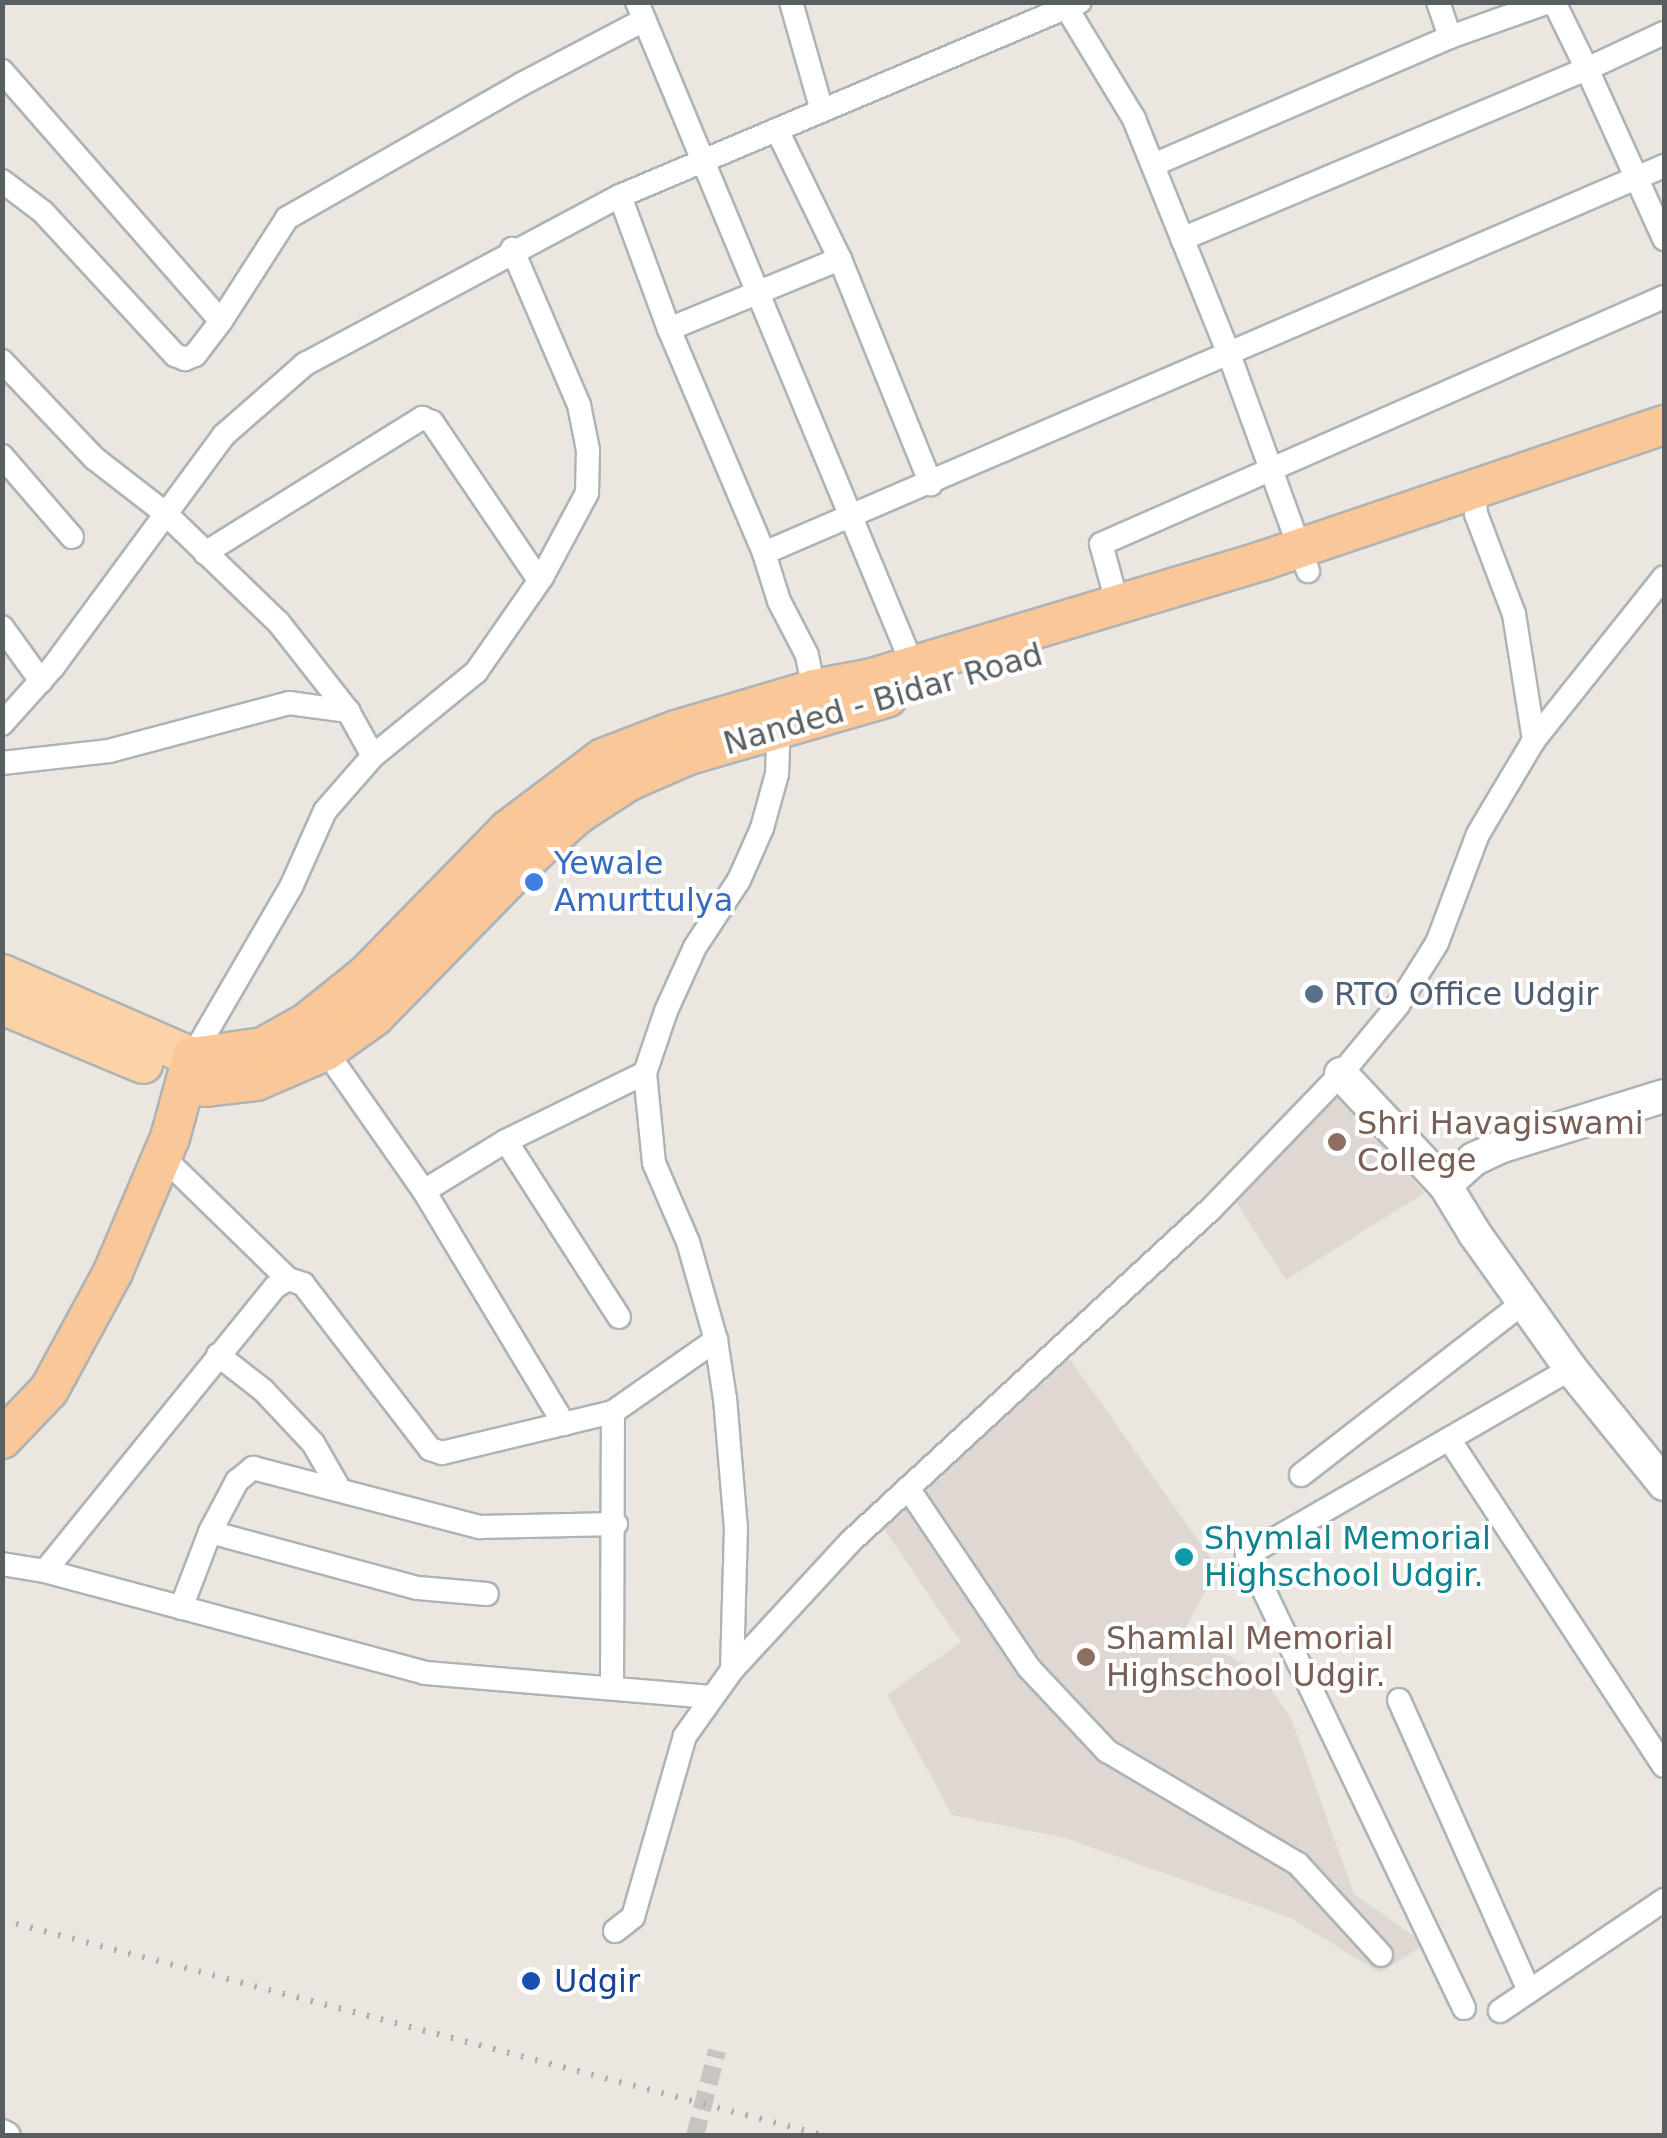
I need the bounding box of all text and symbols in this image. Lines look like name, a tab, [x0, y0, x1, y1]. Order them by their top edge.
street label: Nanded - Bidar Road	[719, 635, 1047, 763]
place label: Yewale Amurttulya	[554, 845, 733, 920]
marker: Yewale Amurttulya	[523, 871, 545, 893]
place label: RTO Office Udgir	[1334, 975, 1598, 1013]
marker: RTO Office Udgir	[1303, 983, 1325, 1005]
place label: Shri Havagiswami College	[1357, 1105, 1644, 1180]
marker: Shri Havagiswami College	[1326, 1131, 1348, 1153]
place label: Shymlal Memorial Highschool Udgir.	[1204, 1520, 1491, 1595]
marker: Shymlal Memorial Highschool Udgir.	[1173, 1546, 1195, 1568]
place label: Shamlal Memorial Highschool Udgir.	[1106, 1620, 1394, 1695]
marker: Shamlal Memorial Highschool Udgir.	[1075, 1646, 1097, 1668]
place label: Udgir	[554, 1962, 640, 2000]
marker: Udgir	[518, 1968, 544, 1994]

